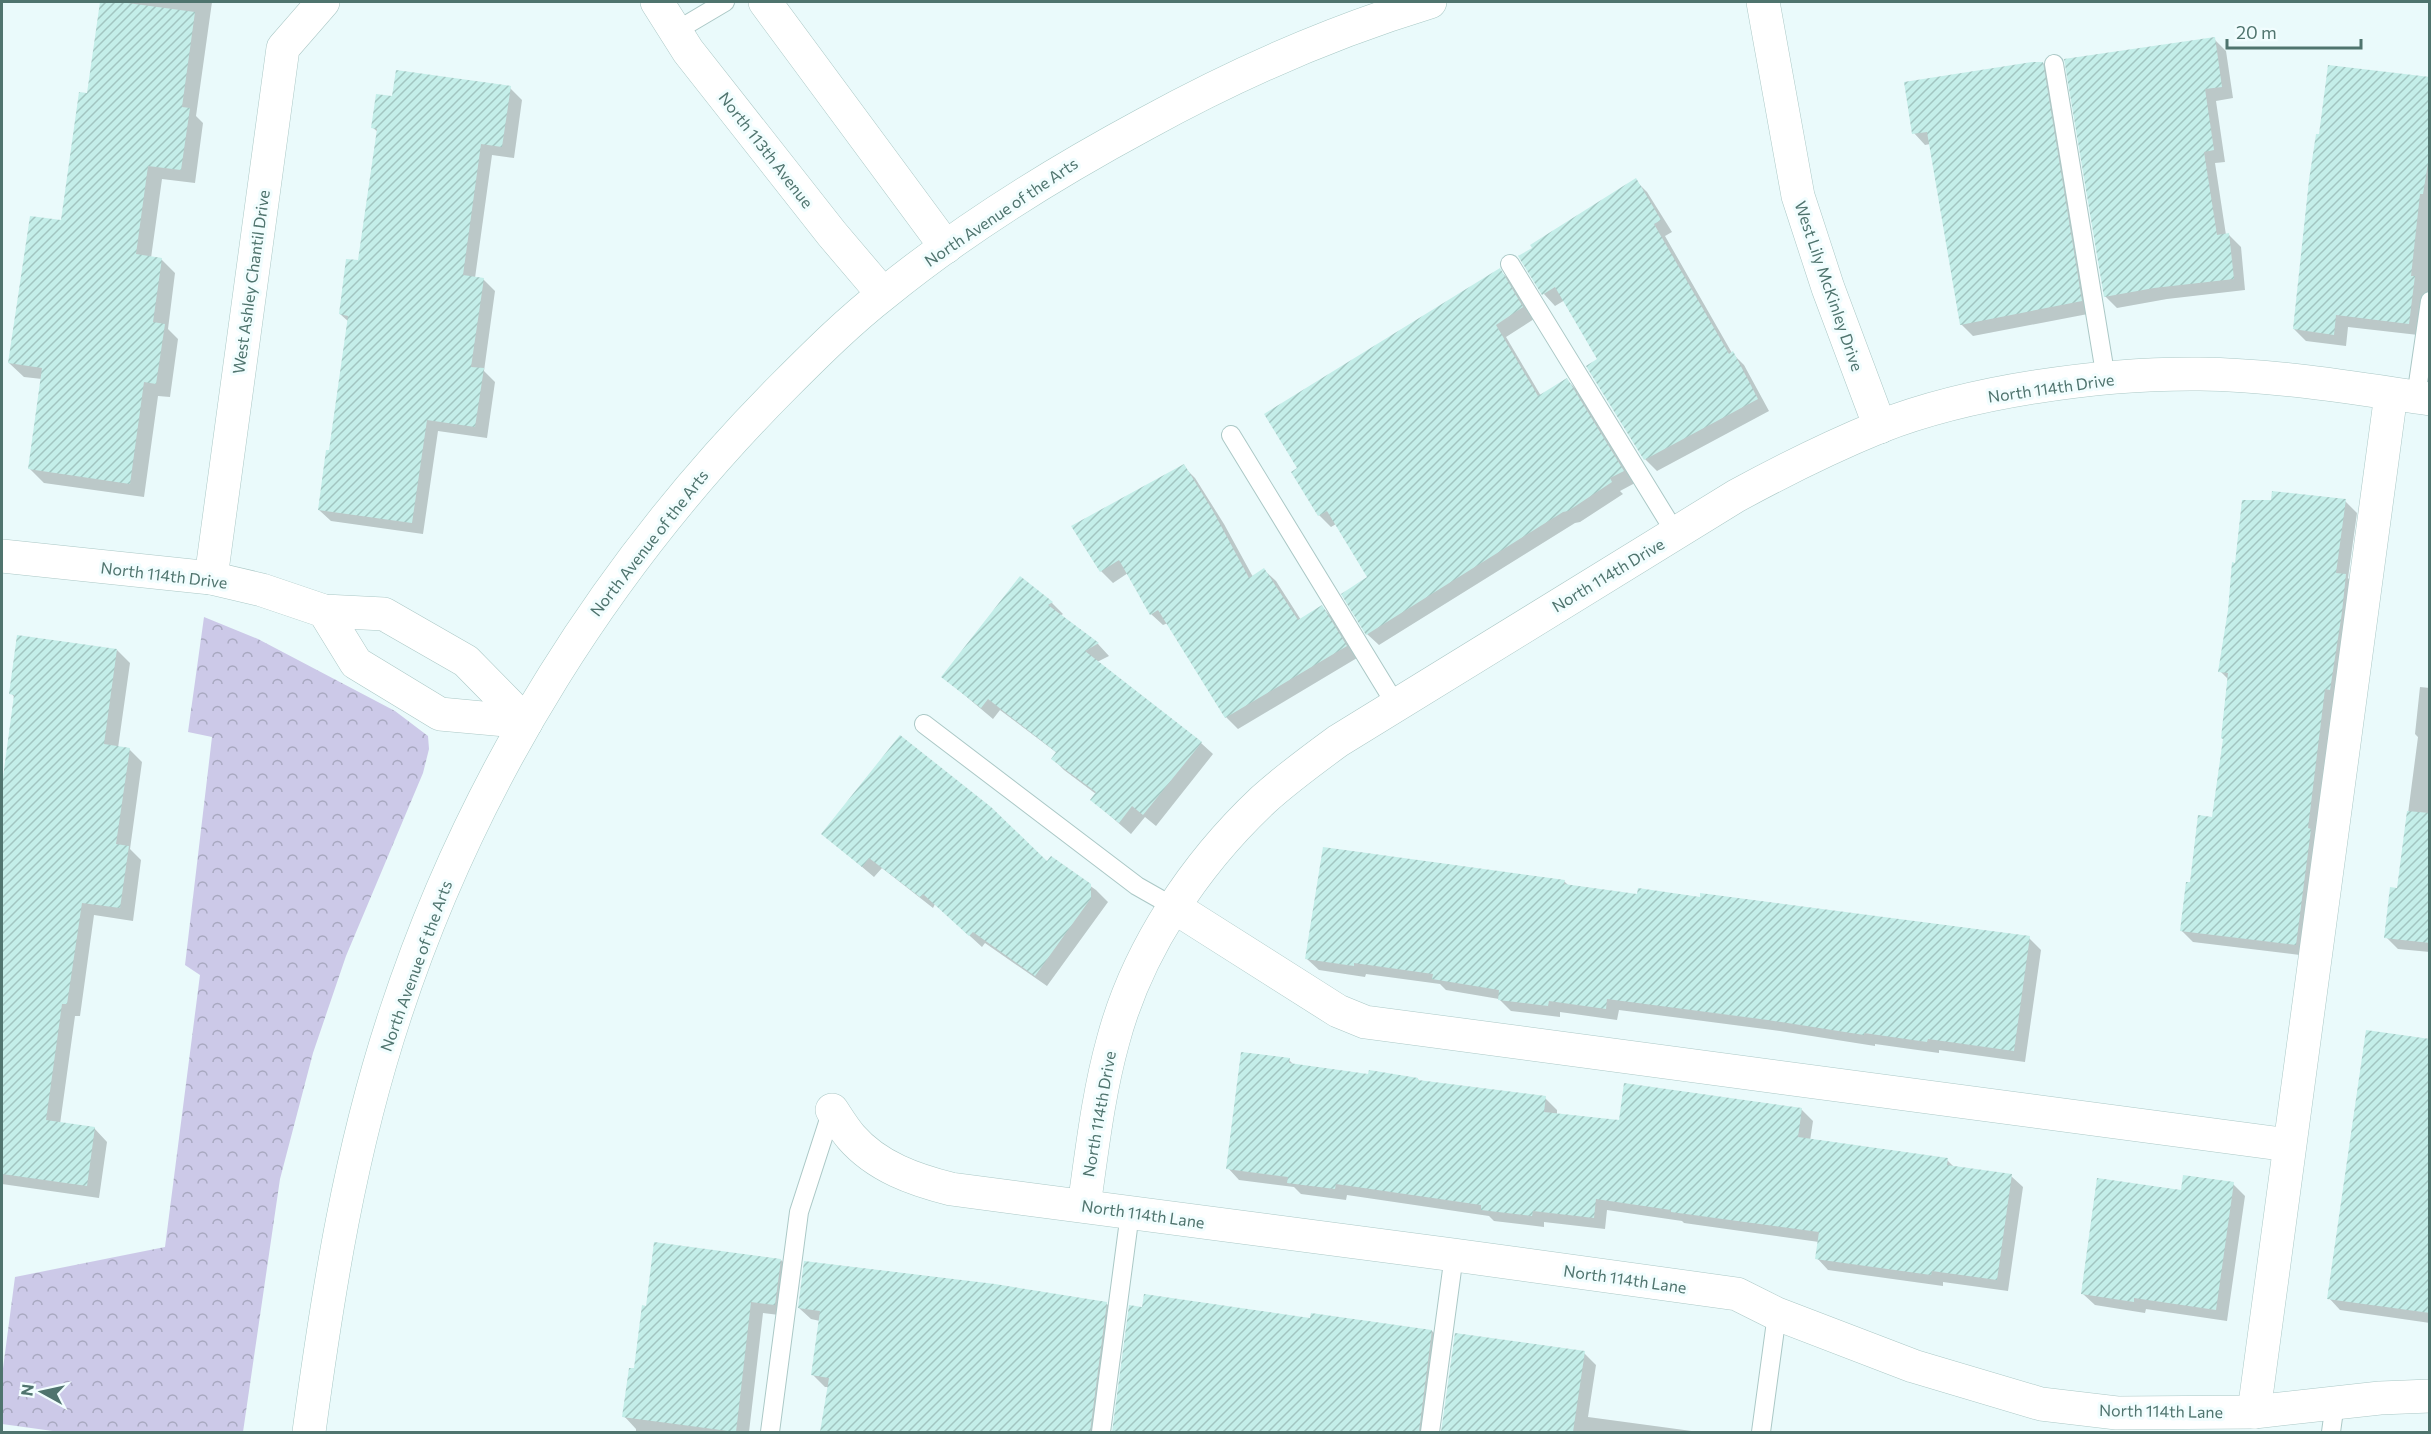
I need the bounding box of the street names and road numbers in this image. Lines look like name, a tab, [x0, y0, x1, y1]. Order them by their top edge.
street label: North 113th Avenue	[715, 88, 818, 211]
street label: North Avenue of the Arts	[921, 153, 1081, 270]
street label: West Ashley Chantil Drive	[228, 189, 273, 375]
street label: West Lily McKinley Drive	[1791, 198, 1868, 373]
street label: North 114th Drive	[1986, 369, 2115, 406]
street label: North Avenue of the Arts	[586, 466, 712, 620]
street label: North 114th Drive	[1548, 534, 1667, 616]
street label: North 114th Drive	[100, 557, 229, 592]
street label: North Avenue of the Arts	[376, 878, 455, 1054]
street label: North 114th Drive	[1078, 1049, 1119, 1178]
street label: North 114th Lane	[1080, 1195, 1206, 1232]
street label: North 114th Lane	[1562, 1260, 1688, 1297]
street label: North 114th Lane	[2099, 1400, 2223, 1421]

